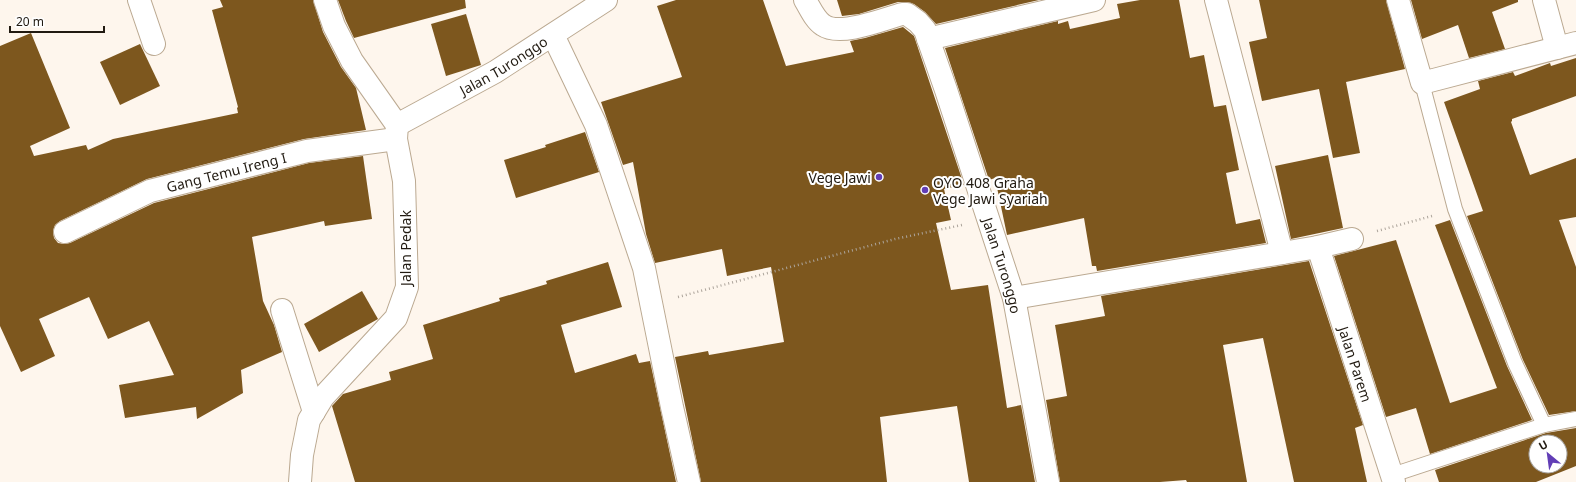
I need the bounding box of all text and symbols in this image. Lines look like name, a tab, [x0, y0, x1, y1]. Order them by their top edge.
scale bar	[10, 8, 104, 34]
text: 20 m	[16, 13, 44, 30]
street label: Jalan Turonggo	[454, 31, 551, 100]
street label: Gang Temu Ireng I	[164, 147, 288, 196]
place label: Vege Jawi	[809, 168, 871, 187]
marker: Vege Jawi	[874, 172, 884, 182]
place label: OYO 408 Graha Vege Jawi Syariah	[933, 173, 1048, 208]
marker: OYO 408 Graha Vege Jawi Syariah	[920, 185, 930, 195]
street label: Jalan Pedak	[396, 210, 415, 288]
street label: Jalan Turonggo	[978, 213, 1026, 315]
street label: Jalan Parem	[1334, 322, 1377, 404]
north arrow	[1528, 434, 1568, 474]
text: U	[1536, 436, 1550, 453]

